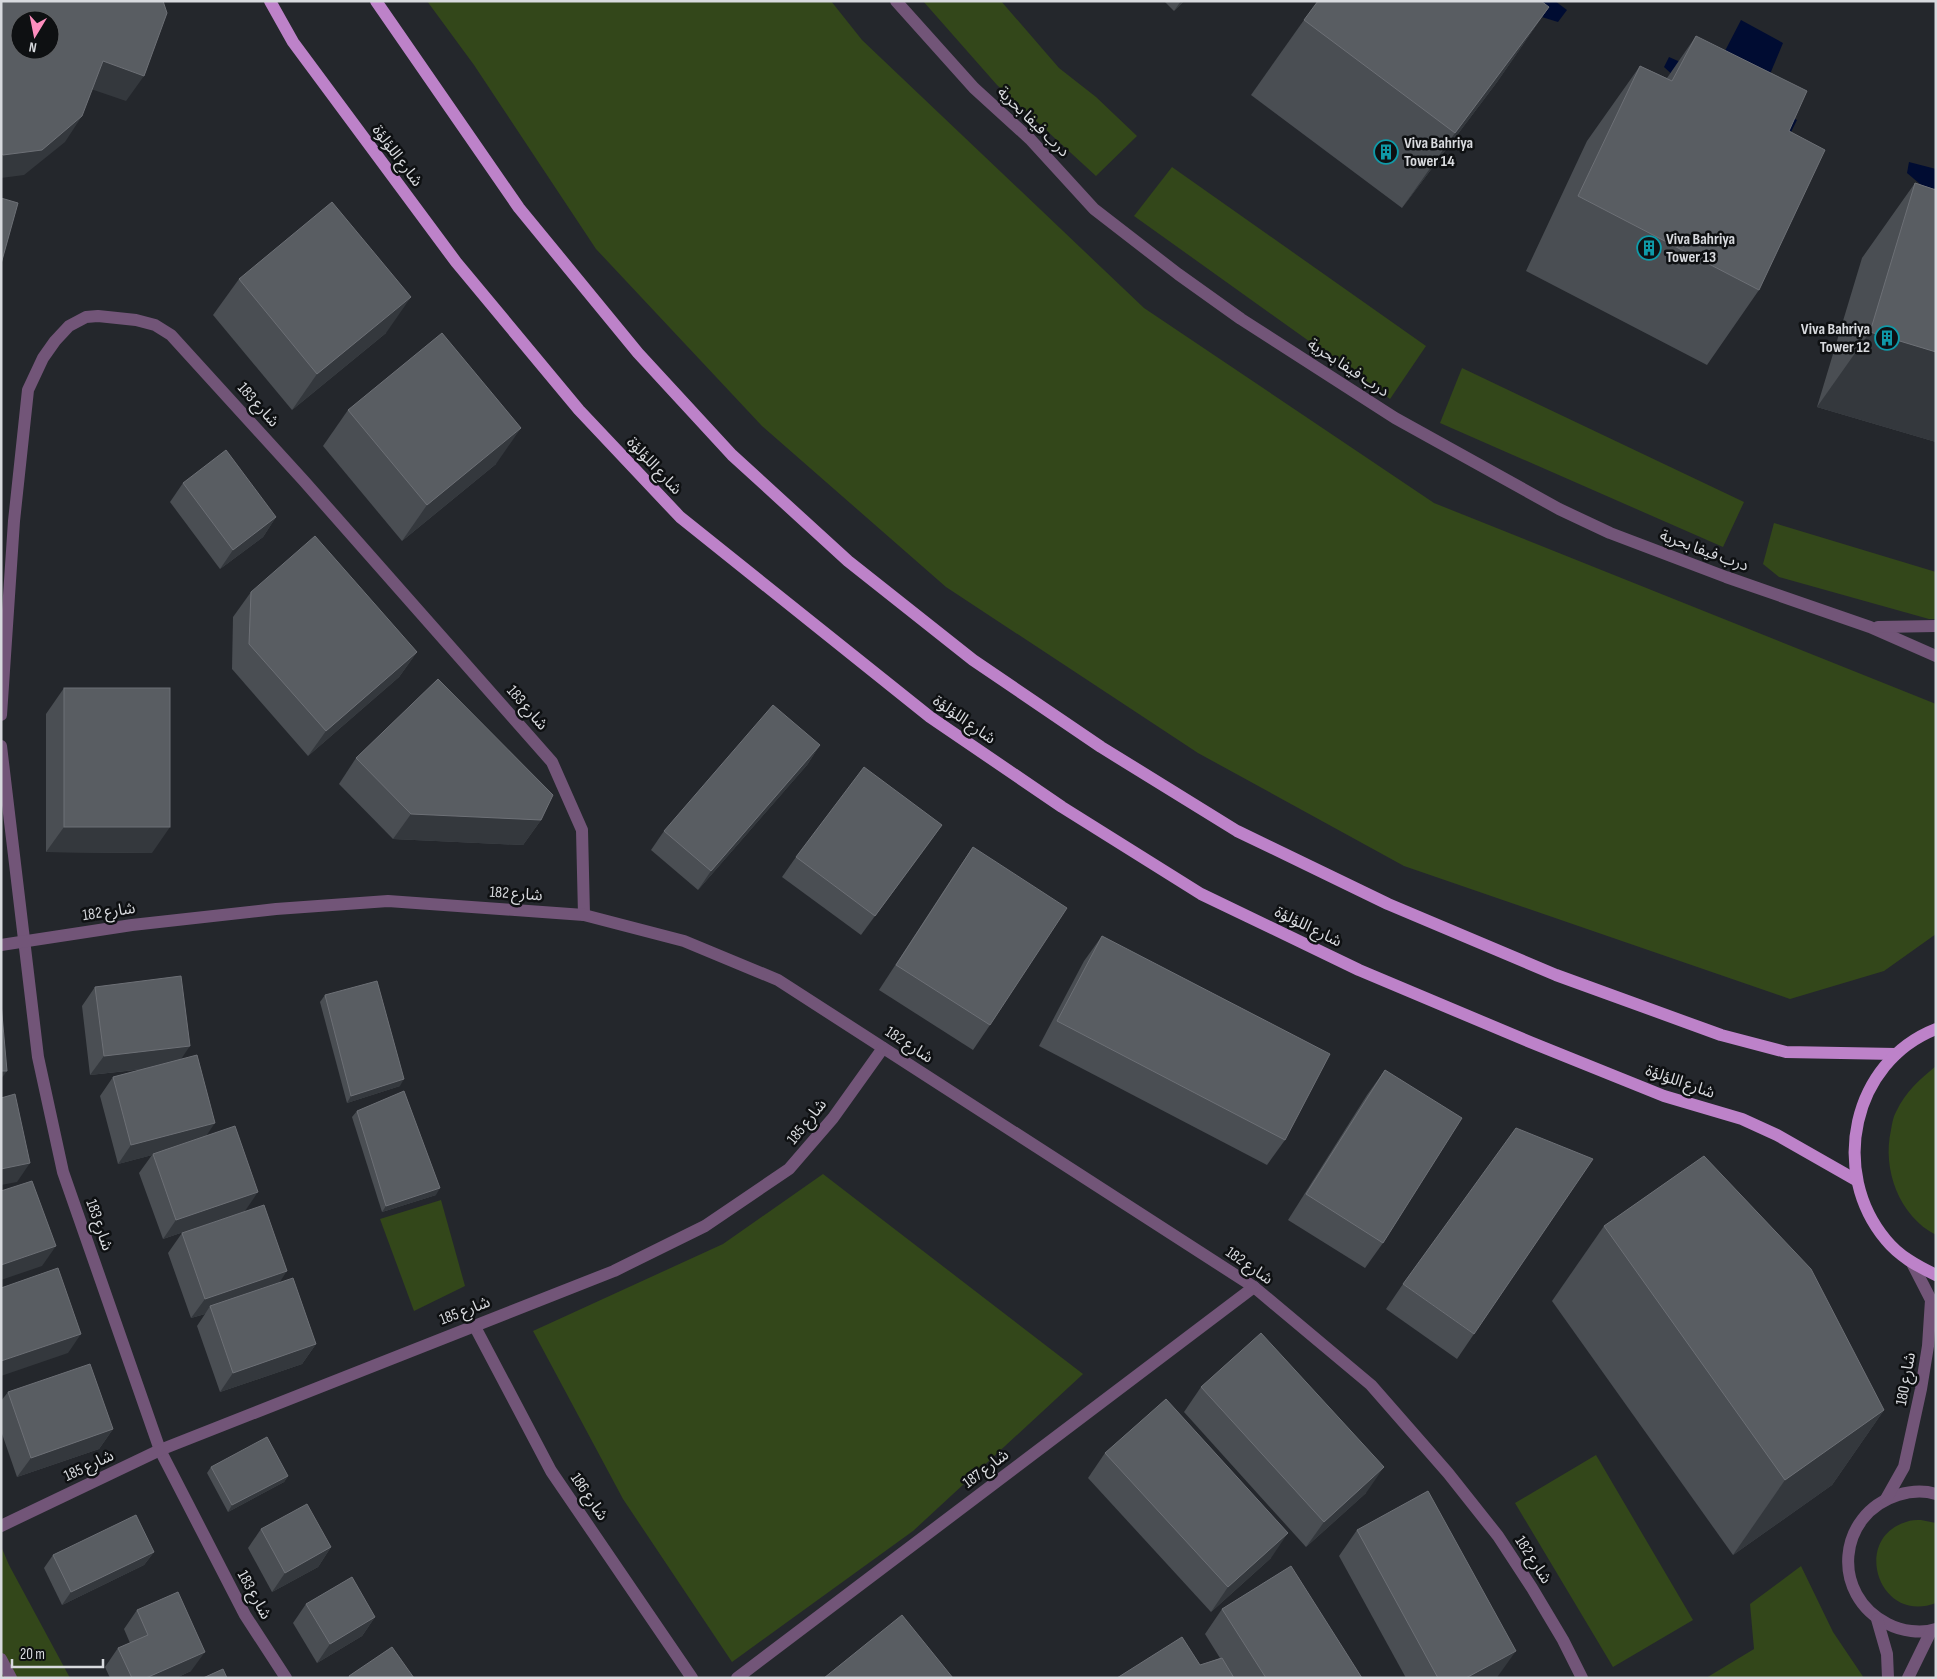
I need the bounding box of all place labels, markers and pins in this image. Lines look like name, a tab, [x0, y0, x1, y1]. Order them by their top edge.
place label: Viva Bahriya Tower 14	[1404, 134, 1473, 171]
building icon: Viva Bahriya Tower 14	[1373, 139, 1399, 165]
place label: Viva Bahriya Tower 13	[1666, 230, 1735, 267]
building icon: Viva Bahriya Tower 13	[1636, 235, 1662, 261]
place label: Viva Bahriya Tower 12	[1801, 320, 1870, 357]
building icon: Viva Bahriya Tower 12	[1874, 325, 1900, 351]

